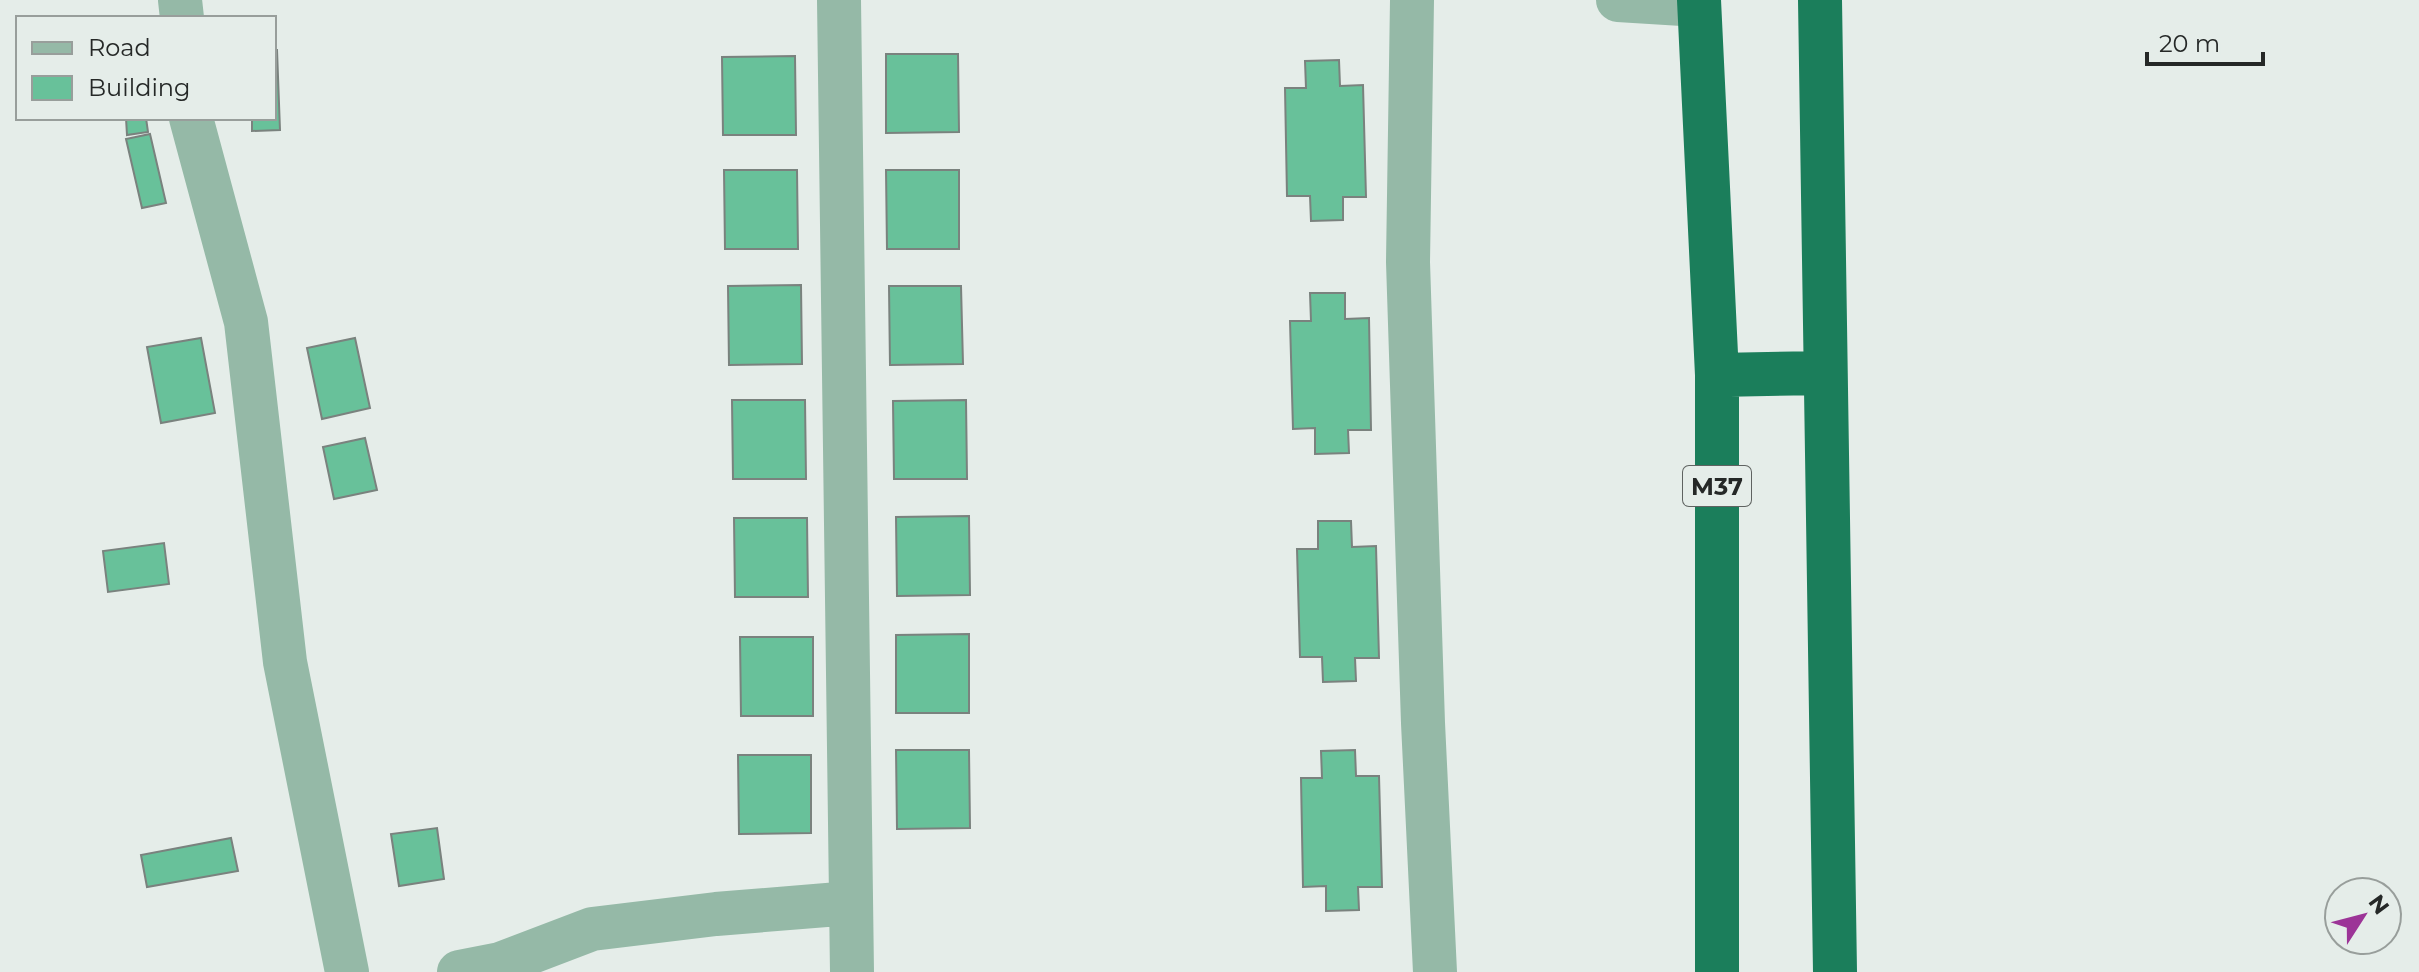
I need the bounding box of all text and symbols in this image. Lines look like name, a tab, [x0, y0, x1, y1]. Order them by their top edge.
legend	[16, 16, 276, 120]
scale bar	[2147, 16, 2263, 66]
text: 20 m	[2159, 29, 2220, 58]
text: Road	[88, 33, 151, 62]
text: Building	[88, 73, 191, 102]
road number: M37	[1683, 466, 1751, 506]
north arrow	[2323, 876, 2403, 956]
text: N	[2363, 889, 2395, 920]

